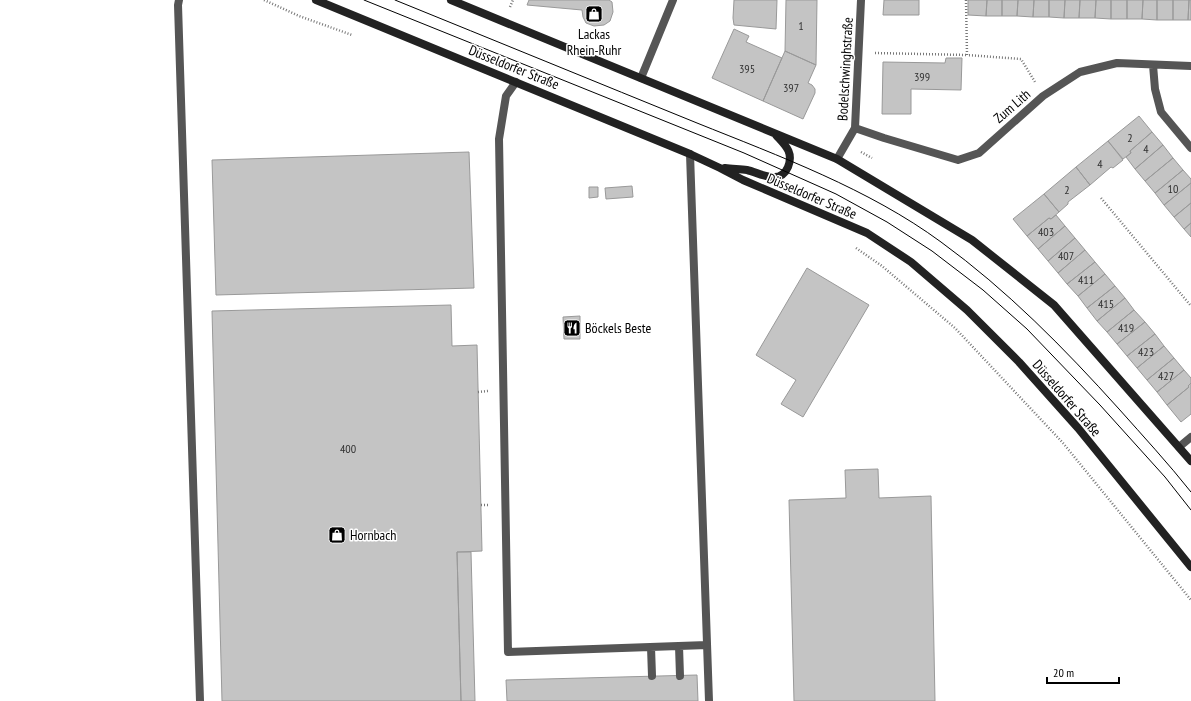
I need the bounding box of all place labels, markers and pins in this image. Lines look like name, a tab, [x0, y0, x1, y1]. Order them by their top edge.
shop icon: Lackas Rhein-Ruhr	[584, 4, 604, 24]
place label: Lackas Rhein-Ruhr	[567, 25, 622, 59]
restaurant icon: Böckels Beste	[562, 318, 582, 338]
place label: Böckels Beste	[585, 319, 652, 337]
shop icon: Hornbach	[327, 525, 347, 545]
place label: Hornbach	[350, 526, 396, 544]

